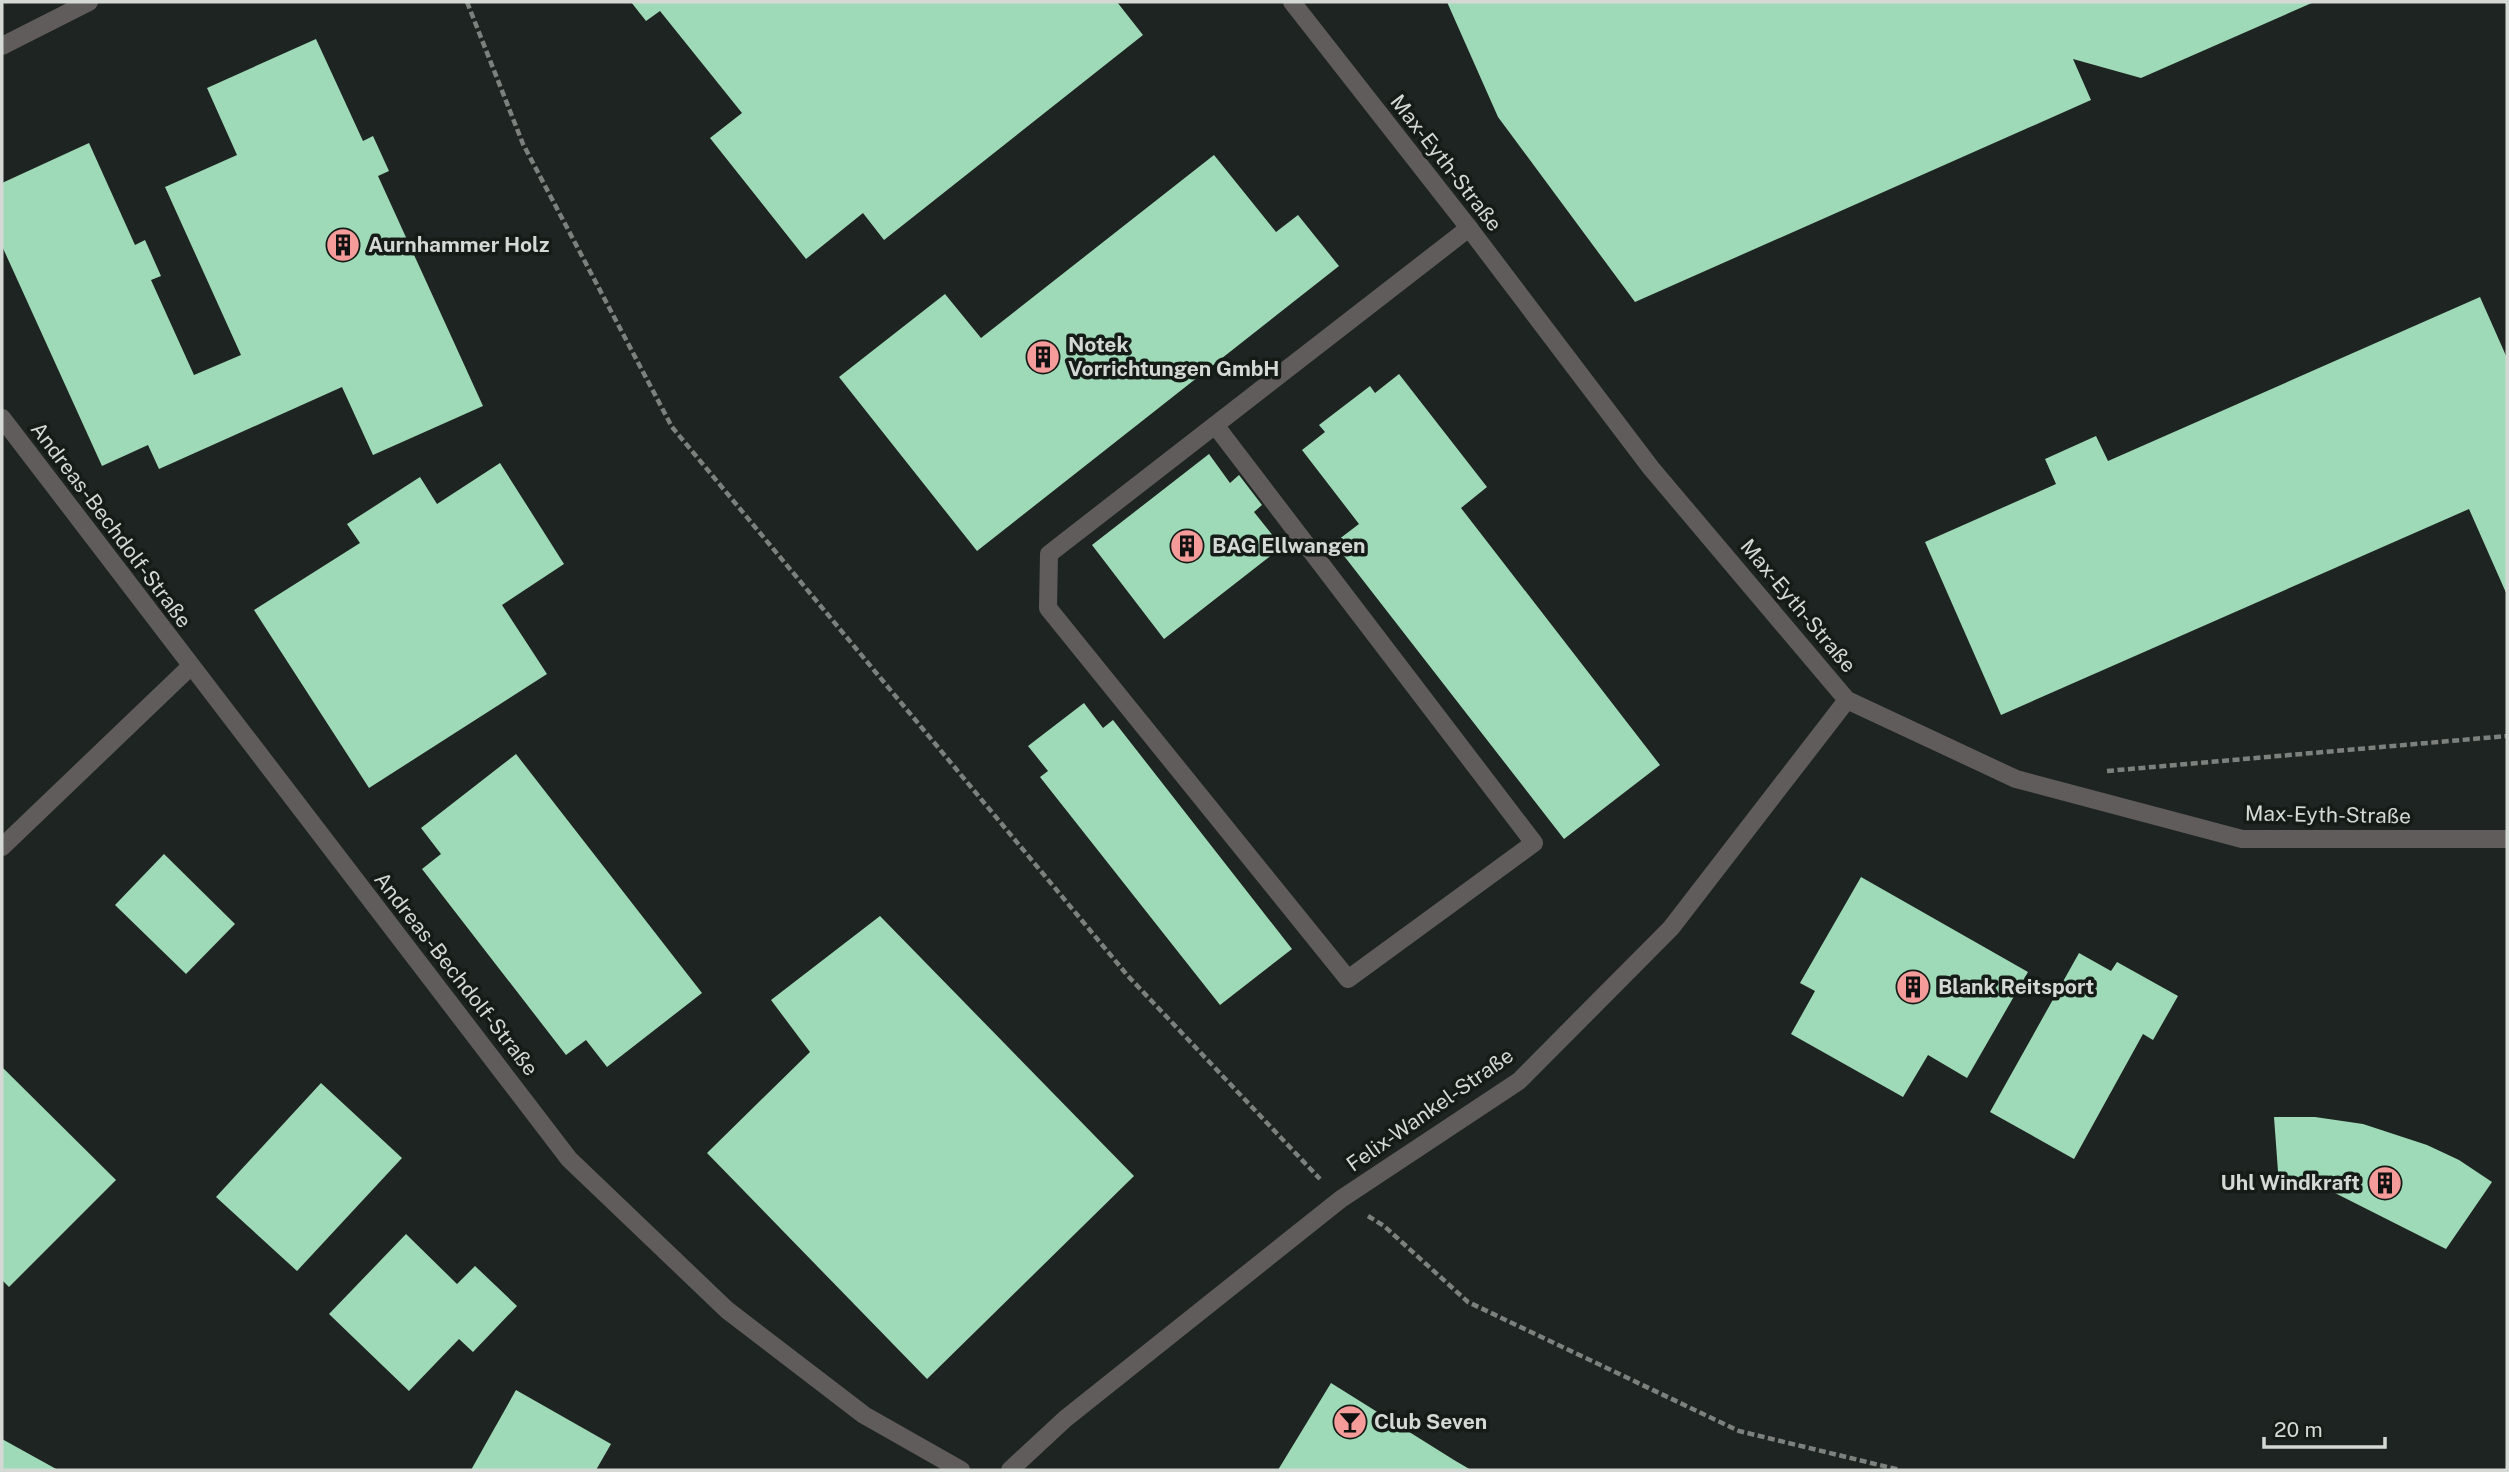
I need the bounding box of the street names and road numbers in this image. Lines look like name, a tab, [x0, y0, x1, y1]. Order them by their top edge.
street label: Max-Eyth-Straße	[1385, 90, 1507, 236]
street label: Andreas-Bechdolf-Straße	[26, 417, 197, 633]
street label: Max-Eyth-Straße	[1735, 534, 1861, 677]
street label: Max-Eyth-Straße	[2245, 801, 2411, 828]
street label: Andreas-Bechdolf-Straße	[369, 867, 544, 1080]
street label: Felix-Wankel-Straße	[1342, 1043, 1518, 1177]

